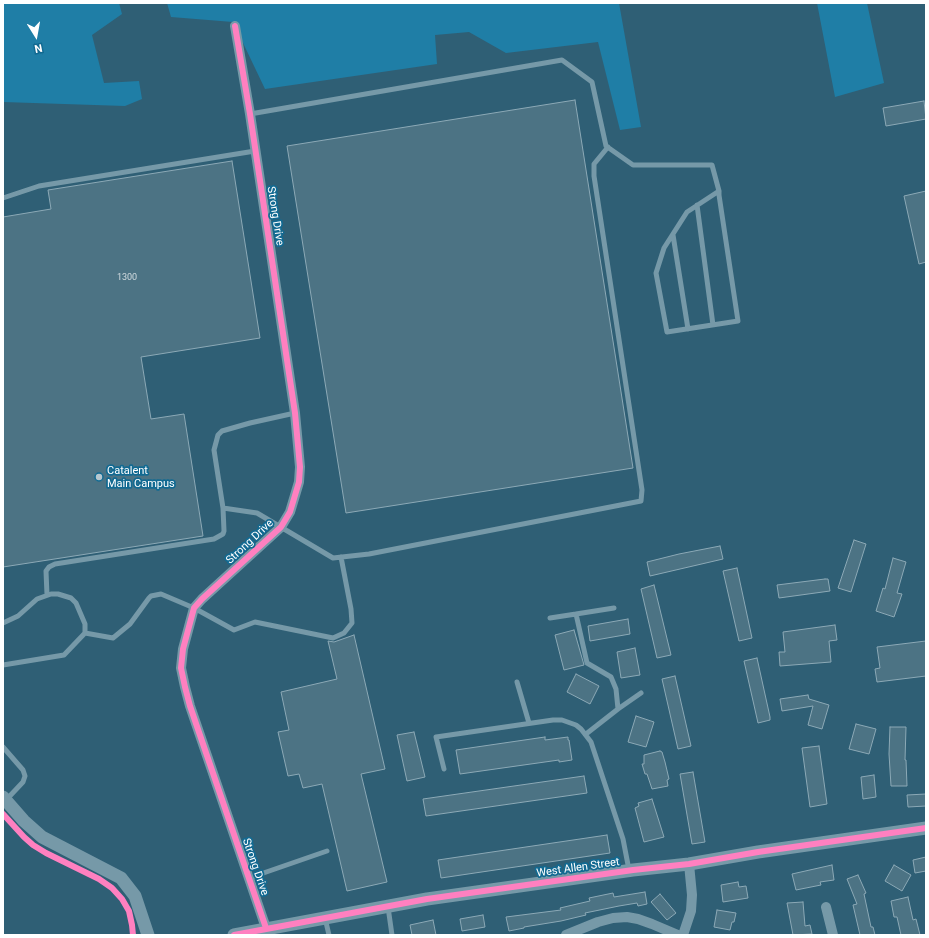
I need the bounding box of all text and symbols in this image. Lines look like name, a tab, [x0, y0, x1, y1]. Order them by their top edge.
north arrow	[16, 16, 56, 56]
text: N	[33, 41, 43, 55]
street label: Strong Drive	[264, 185, 286, 247]
house number: 1300	[117, 273, 137, 283]
place label: Catalent Main Campus	[107, 464, 175, 490]
marker: Catalent Main Campus	[94, 472, 104, 482]
street label: Strong Drive	[224, 517, 276, 567]
street label: Strong Drive	[239, 837, 271, 897]
street label: West Allen Street	[536, 856, 620, 880]

